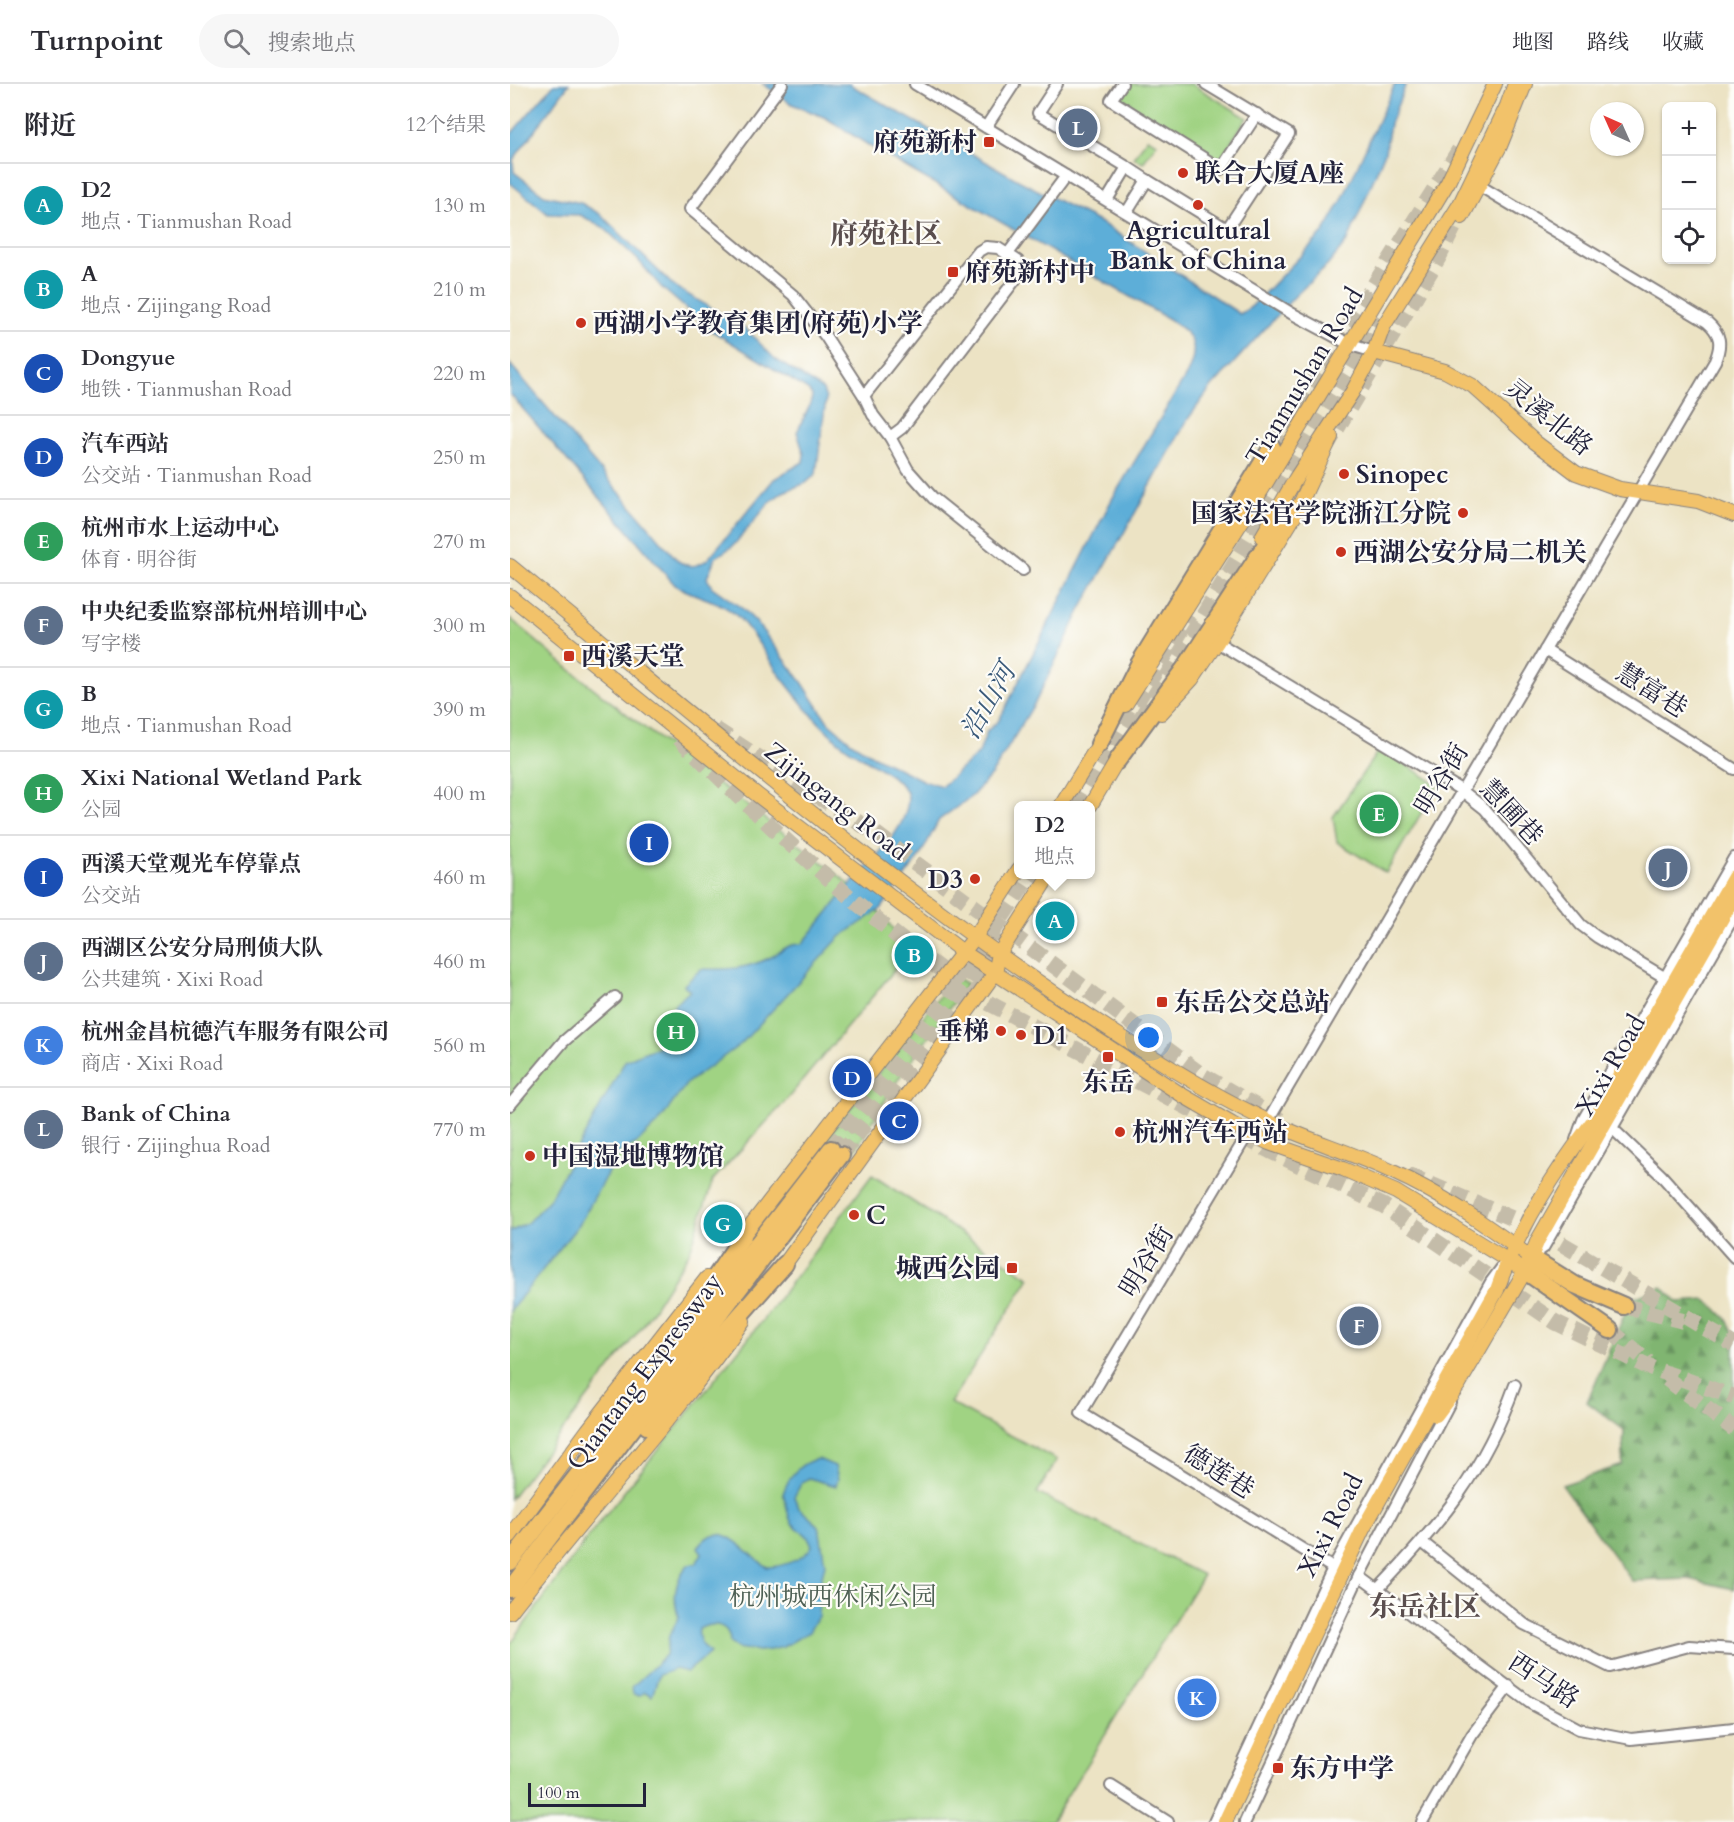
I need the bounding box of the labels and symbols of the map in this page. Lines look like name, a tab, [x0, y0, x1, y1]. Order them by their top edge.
north arrow	[1590, 102, 1644, 156]
pin: L	[1058, 106, 1098, 150]
place label: 府苑新村	[873, 125, 977, 160]
marker: 府苑新村	[982, 135, 996, 149]
place label: 联合大厦A座	[1195, 156, 1345, 191]
marker: 联合大厦A座	[1176, 166, 1190, 180]
marker: Agricultural Bank of China	[1191, 198, 1205, 212]
place label: Agricultural Bank of China	[1110, 213, 1287, 278]
district label: 府苑社区	[830, 215, 942, 253]
place label: 府苑新村中	[965, 255, 1095, 290]
marker: 府苑新村中	[946, 265, 960, 279]
street label: Tianmushan Road	[1237, 281, 1371, 472]
place label: 西湖小学教育集团(府苑)小学	[593, 306, 923, 341]
marker: 西湖小学教育集团(府苑)小学	[574, 316, 588, 330]
street label: 灵溪北路	[1497, 371, 1600, 464]
place label: Sinopec	[1356, 457, 1449, 492]
marker: Sinopec	[1337, 467, 1351, 481]
place label: 国家法官学院浙江分院	[1191, 496, 1451, 531]
marker: 国家法官学院浙江分院	[1456, 506, 1470, 520]
place label: 西湖公安分局二机关	[1353, 535, 1587, 570]
marker: 西湖公安分局二机关	[1334, 545, 1348, 559]
place label: 西溪天堂	[581, 639, 685, 674]
marker: 西溪天堂	[562, 649, 576, 663]
water label: 沿山河	[952, 653, 1027, 746]
street label: 慧富巷	[1609, 655, 1694, 726]
street label: Zijingang Road	[757, 734, 916, 869]
street label: 明谷街	[1406, 737, 1477, 822]
street label: 慧圃巷	[1472, 772, 1551, 853]
pin: E	[1360, 792, 1398, 836]
pin: I	[630, 820, 668, 866]
pin: J	[1648, 846, 1688, 890]
place label: D3	[927, 862, 963, 897]
marker: D3	[968, 872, 982, 886]
pin: A	[1036, 898, 1074, 944]
pin: B	[894, 932, 934, 978]
place label: 东岳公交总站	[1174, 985, 1330, 1020]
marker: 东岳公交总站	[1155, 995, 1169, 1009]
street label: Xixi Road	[1567, 1008, 1654, 1123]
pin: H	[656, 1010, 696, 1054]
place label: 垂梯	[937, 1014, 989, 1049]
place label: D1	[1033, 1018, 1069, 1053]
your location	[1134, 1023, 1163, 1052]
marker: 垂梯	[994, 1024, 1008, 1038]
marker: D1	[1014, 1028, 1028, 1042]
marker: 东岳	[1101, 1050, 1115, 1064]
pin: D	[832, 1056, 872, 1100]
place label: 东岳	[1082, 1065, 1134, 1100]
pin: C	[880, 1098, 918, 1144]
place label: 杭州汽车西站	[1132, 1115, 1288, 1150]
marker: 杭州汽车西站	[1113, 1125, 1127, 1139]
place label: 中国湿地博物馆	[542, 1139, 724, 1174]
marker: 中国湿地博物馆	[523, 1149, 537, 1163]
place label: C	[866, 1198, 886, 1233]
pin: G	[704, 1202, 742, 1246]
marker: C	[847, 1208, 861, 1222]
street label: 明谷街	[1111, 1219, 1182, 1304]
place label: 城西公园	[896, 1251, 1000, 1286]
marker: 城西公园	[1005, 1261, 1019, 1275]
street label: Qiantang Expressway	[559, 1265, 730, 1477]
pin: F	[1340, 1304, 1378, 1348]
street label: 德莲巷	[1176, 1436, 1261, 1507]
street label: Xixi Road	[1289, 1467, 1372, 1583]
park label: 杭州城西休闲公园	[729, 1579, 937, 1614]
district label: 东岳社区	[1369, 1588, 1481, 1626]
street label: 西马路	[1501, 1644, 1586, 1716]
pin: K	[1178, 1676, 1216, 1720]
place label: 东方中学	[1290, 1751, 1394, 1786]
marker: 东方中学	[1271, 1761, 1285, 1775]
scale bar	[528, 1780, 646, 1808]

